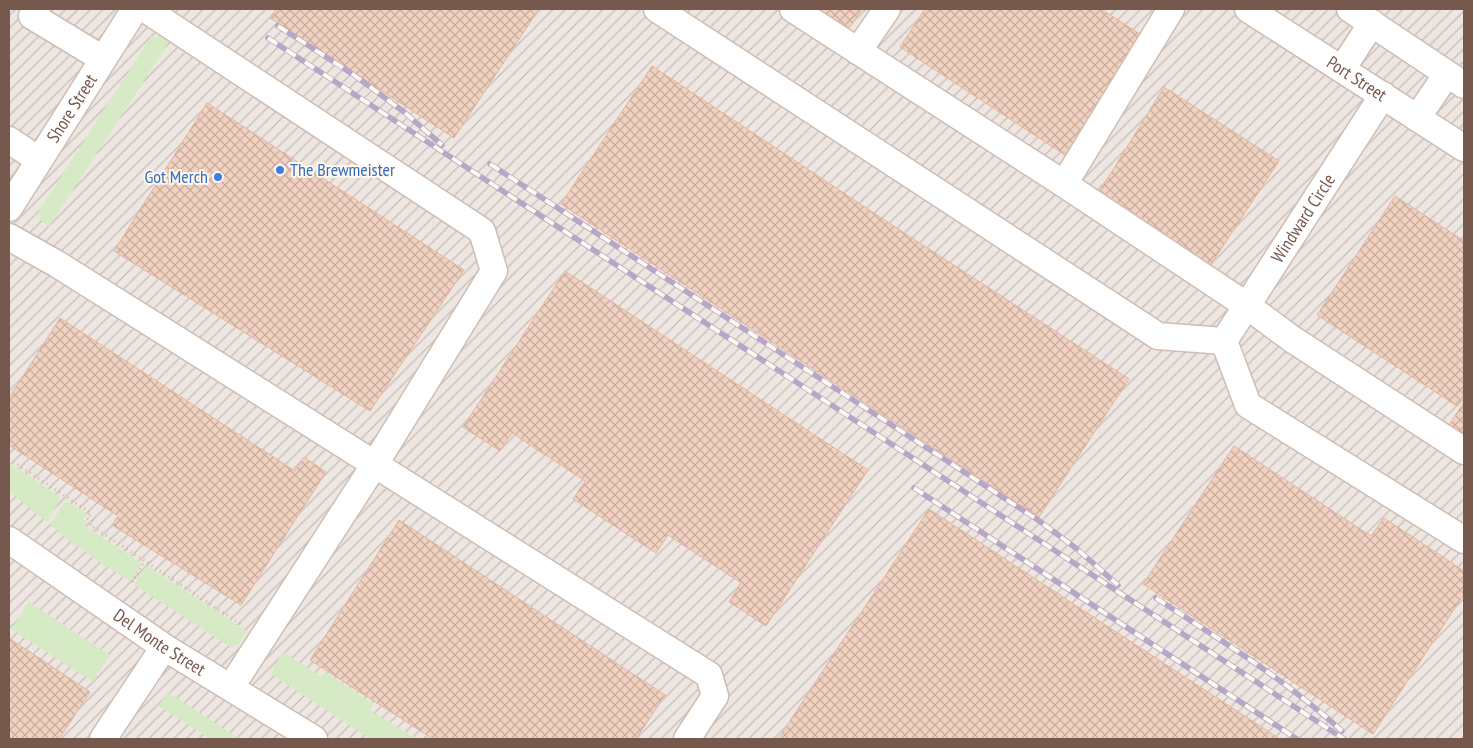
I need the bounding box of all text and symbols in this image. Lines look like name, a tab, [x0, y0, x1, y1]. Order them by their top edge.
street label: Port Street	[1322, 51, 1391, 106]
street label: Shore Street	[41, 69, 102, 147]
place label: The Brewmeister	[290, 158, 395, 181]
marker: The Brewmeister	[274, 164, 286, 176]
place label: Got Merch	[144, 165, 208, 188]
street label: Windward Circle	[1266, 169, 1340, 267]
marker: Got Merch	[212, 171, 224, 183]
street label: Del Monte Street	[109, 604, 210, 681]

